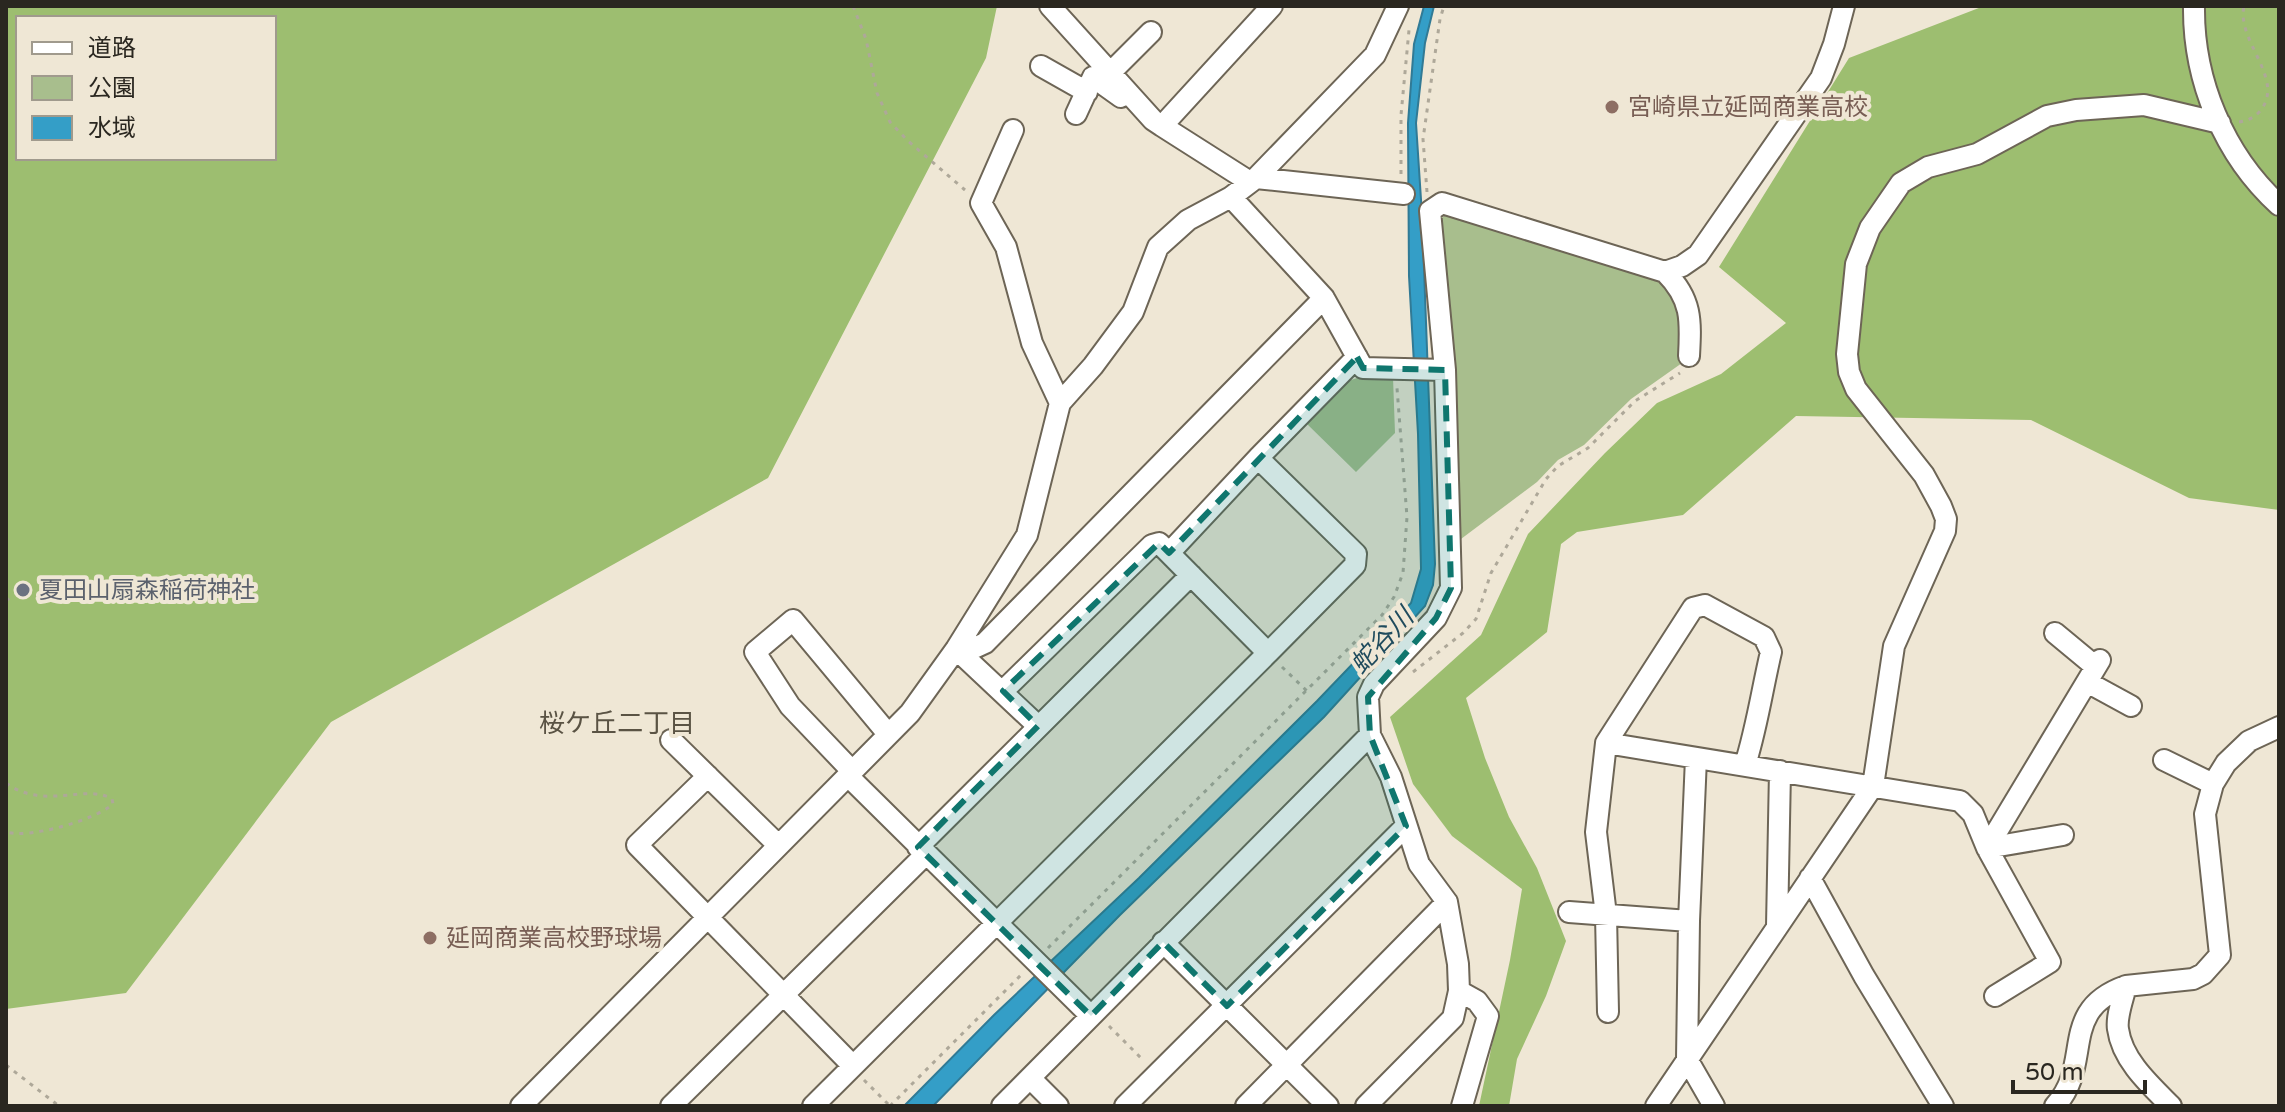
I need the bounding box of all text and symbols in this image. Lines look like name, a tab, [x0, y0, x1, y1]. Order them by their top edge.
legend	[16, 16, 276, 160]
text: 道路	[88, 34, 136, 63]
text: 公園	[88, 74, 136, 103]
place label: 宮崎県立延岡商業高校	[1628, 93, 1868, 122]
marker: 宮崎県立延岡商業高校	[1603, 98, 1621, 116]
text: 水域	[88, 114, 136, 143]
place label: 夏田山扇森稲荷神社	[39, 576, 255, 605]
marker: 夏田山扇森稲荷神社	[14, 581, 32, 599]
water label: 蛇谷川	[1344, 600, 1422, 680]
district label: 桜ケ丘二丁目	[539, 708, 695, 739]
place label: 延岡商業高校野球場	[446, 924, 662, 953]
marker: 延岡商業高校野球場	[421, 929, 439, 947]
scale bar	[2013, 1044, 2145, 1094]
text: 50 m	[2025, 1058, 2083, 1087]

